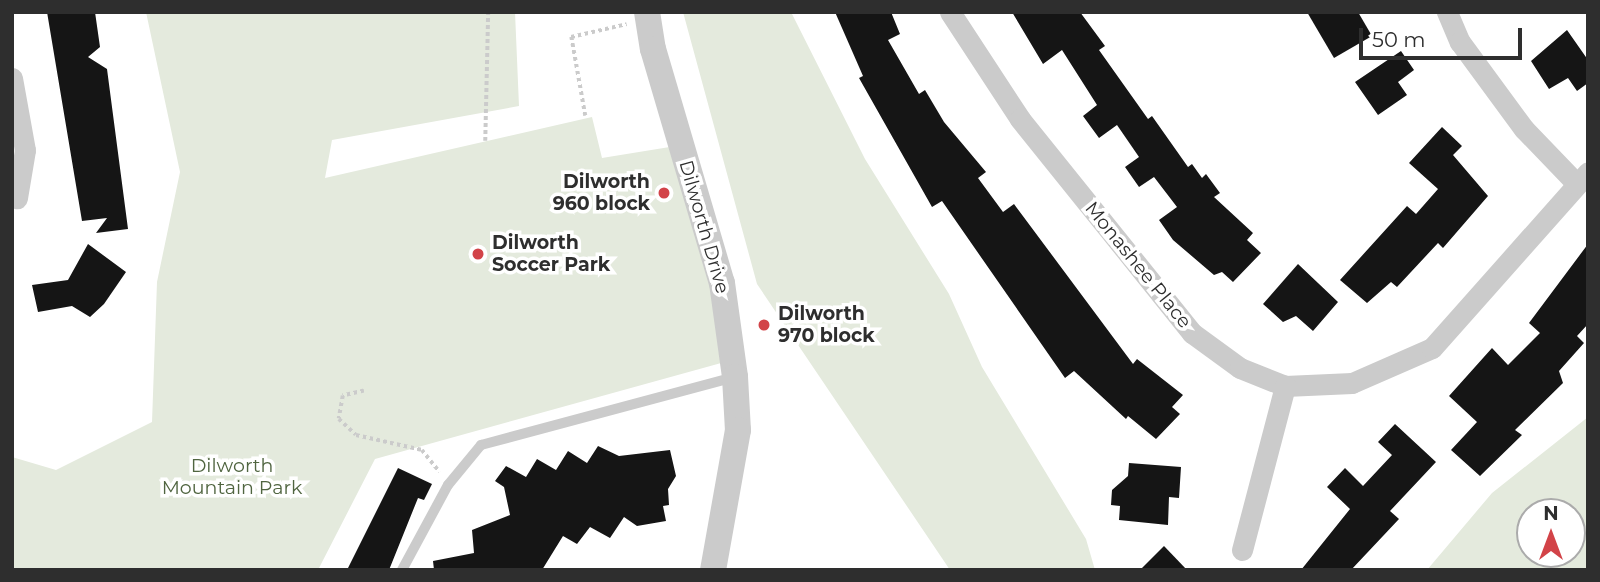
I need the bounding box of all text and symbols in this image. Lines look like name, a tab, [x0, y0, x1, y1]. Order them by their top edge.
scale bar	[1362, 14, 1525, 58]
text: 50 m	[1372, 27, 1426, 52]
street label: Dilworth Drive	[674, 158, 734, 296]
place label: Dilworth 960 block	[553, 171, 650, 215]
marker: Dilworth 960 block	[656, 185, 672, 201]
street label: Monashee Place	[1080, 197, 1196, 333]
place label: Dilworth Soccer Park	[492, 232, 610, 276]
marker: Dilworth Soccer Park	[470, 246, 486, 262]
place label: Dilworth 970 block	[778, 303, 875, 347]
marker: Dilworth 970 block	[756, 317, 772, 333]
park label: Dilworth Mountain Park	[162, 455, 302, 499]
north arrow	[1516, 498, 1586, 568]
text: N	[1543, 502, 1559, 525]

